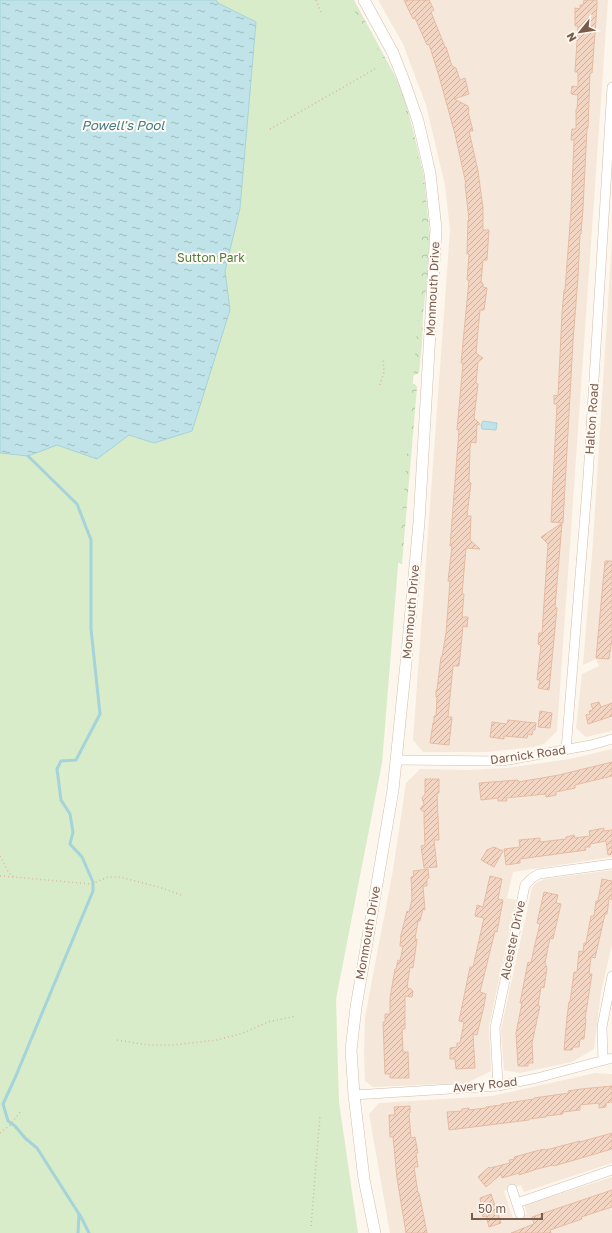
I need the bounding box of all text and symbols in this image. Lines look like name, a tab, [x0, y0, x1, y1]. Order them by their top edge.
north arrow	[560, 12, 600, 52]
text: N	[563, 30, 579, 44]
water label: Powell's Pool	[82, 117, 165, 133]
street label: Monmouth Drive	[423, 241, 442, 337]
park label: Sutton Park	[177, 250, 245, 265]
street label: Halton Road	[582, 383, 601, 455]
street label: Monmouth Drive	[399, 564, 422, 660]
street label: Darnick Road	[489, 742, 567, 767]
street label: Monmouth Drive	[352, 885, 383, 981]
street label: Alcester Drive	[497, 899, 528, 981]
street label: Avery Road	[452, 1074, 518, 1095]
scale bar	[472, 1195, 542, 1221]
text: 50 m	[478, 1201, 506, 1216]

